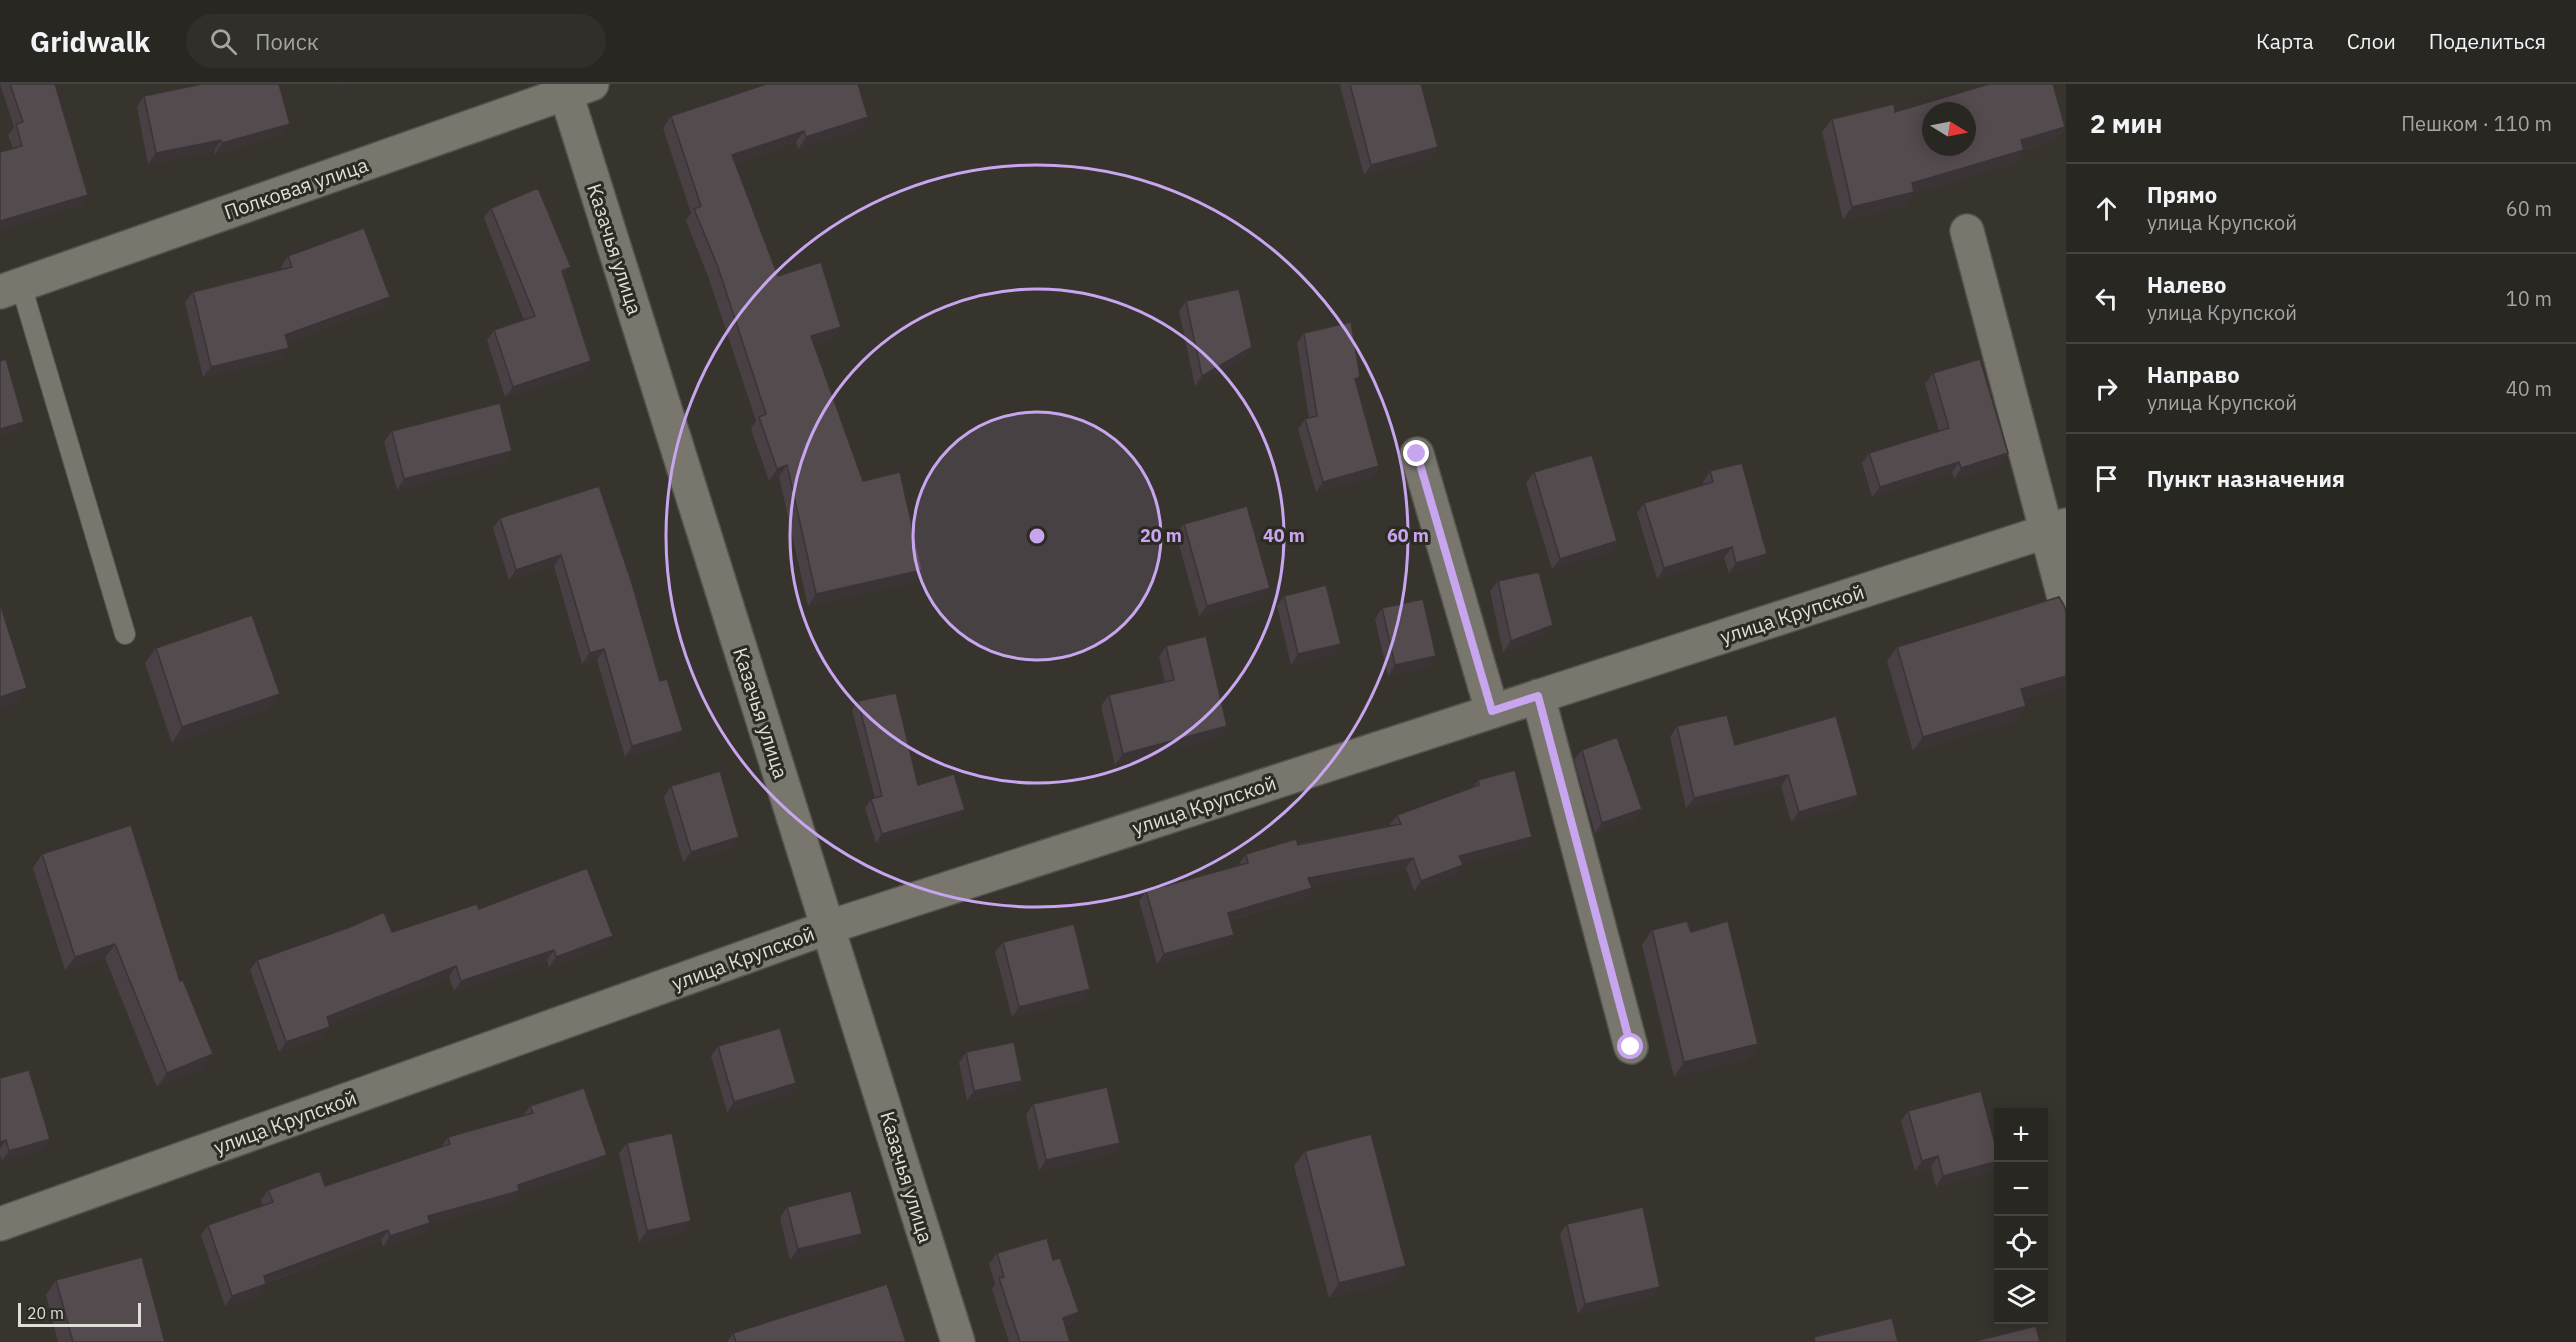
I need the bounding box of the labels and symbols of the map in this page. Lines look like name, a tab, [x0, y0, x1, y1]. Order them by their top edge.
north arrow	[1922, 102, 1976, 156]
street label: Полковая улица	[220, 151, 372, 225]
street label: Казачья улица	[581, 180, 649, 318]
route end	[1403, 440, 1429, 466]
text: 20 m	[1140, 524, 1182, 547]
text: 40 m	[1263, 524, 1305, 547]
text: 60 m	[1387, 524, 1429, 547]
centre of rings	[1027, 526, 1047, 546]
street label: улица Крупской	[1716, 578, 1868, 650]
street label: Казачья улица	[727, 644, 795, 782]
street label: улица Крупской	[1128, 769, 1280, 841]
street label: улица Крупской	[668, 920, 818, 996]
route start	[1617, 1033, 1643, 1059]
street label: улица Крупской	[210, 1084, 360, 1160]
street label: Казачья улица	[874, 1108, 940, 1246]
scale bar	[18, 1300, 141, 1328]

